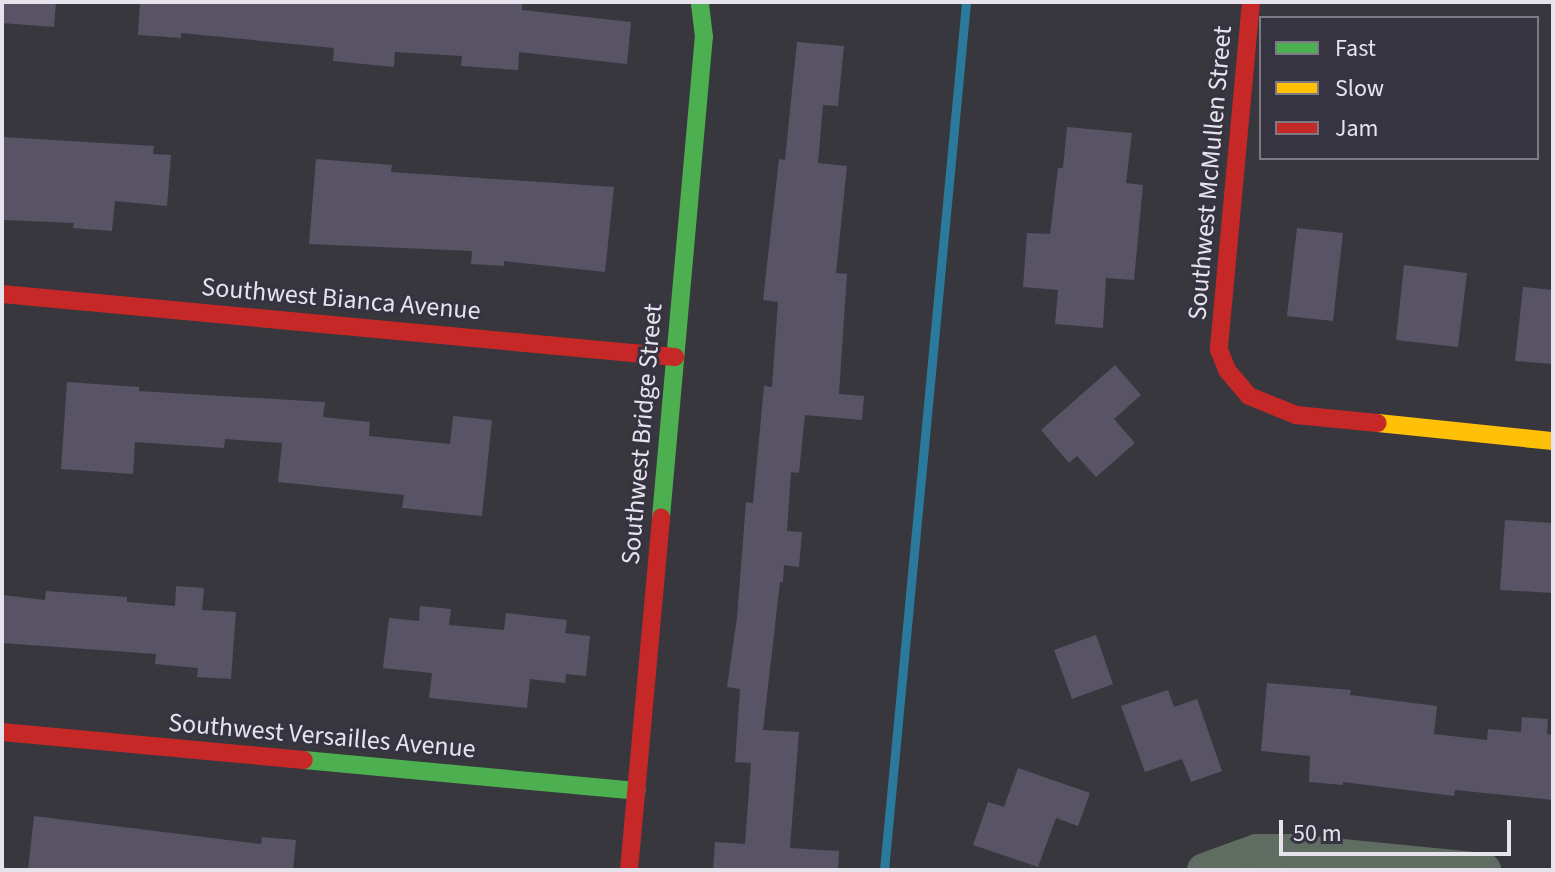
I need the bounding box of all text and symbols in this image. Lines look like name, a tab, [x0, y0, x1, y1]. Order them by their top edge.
legend	[1259, 16, 1539, 160]
street label: Southwest McMullen Street	[1182, 24, 1238, 322]
text: Fast	[1335, 31, 1376, 66]
text: Slow	[1335, 71, 1384, 106]
text: Jam	[1335, 111, 1379, 146]
street label: Southwest Bianca Avenue	[200, 271, 482, 327]
street label: Southwest Bridge Street	[615, 302, 669, 566]
street label: Southwest Versailles Avenue	[167, 707, 477, 765]
scale bar	[1283, 804, 1515, 854]
text: 50 m	[1293, 816, 1342, 851]

